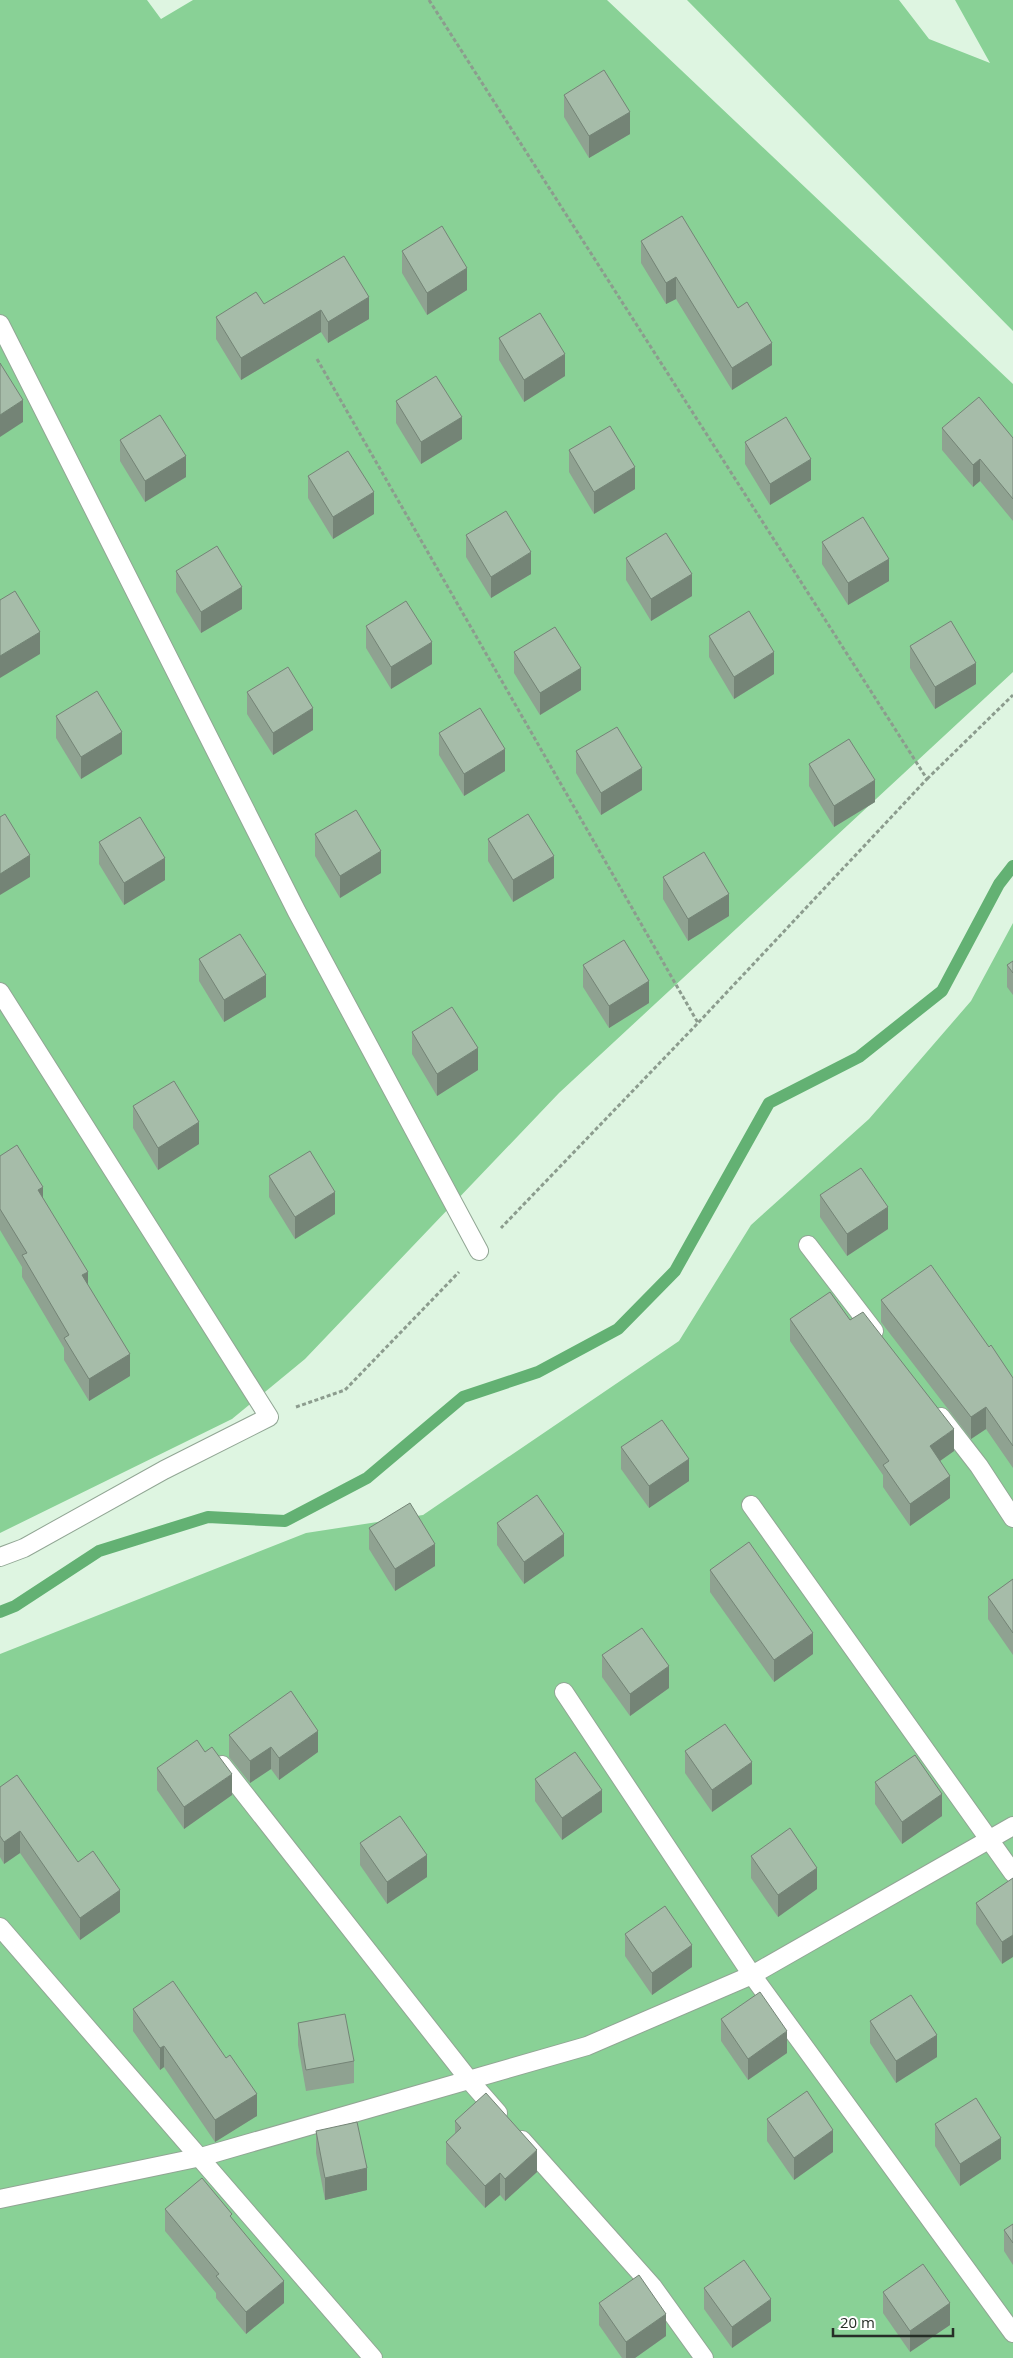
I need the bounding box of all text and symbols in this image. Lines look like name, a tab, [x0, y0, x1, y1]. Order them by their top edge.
scale bar	[833, 2306, 953, 2338]
text: 20 m	[840, 2312, 875, 2332]

